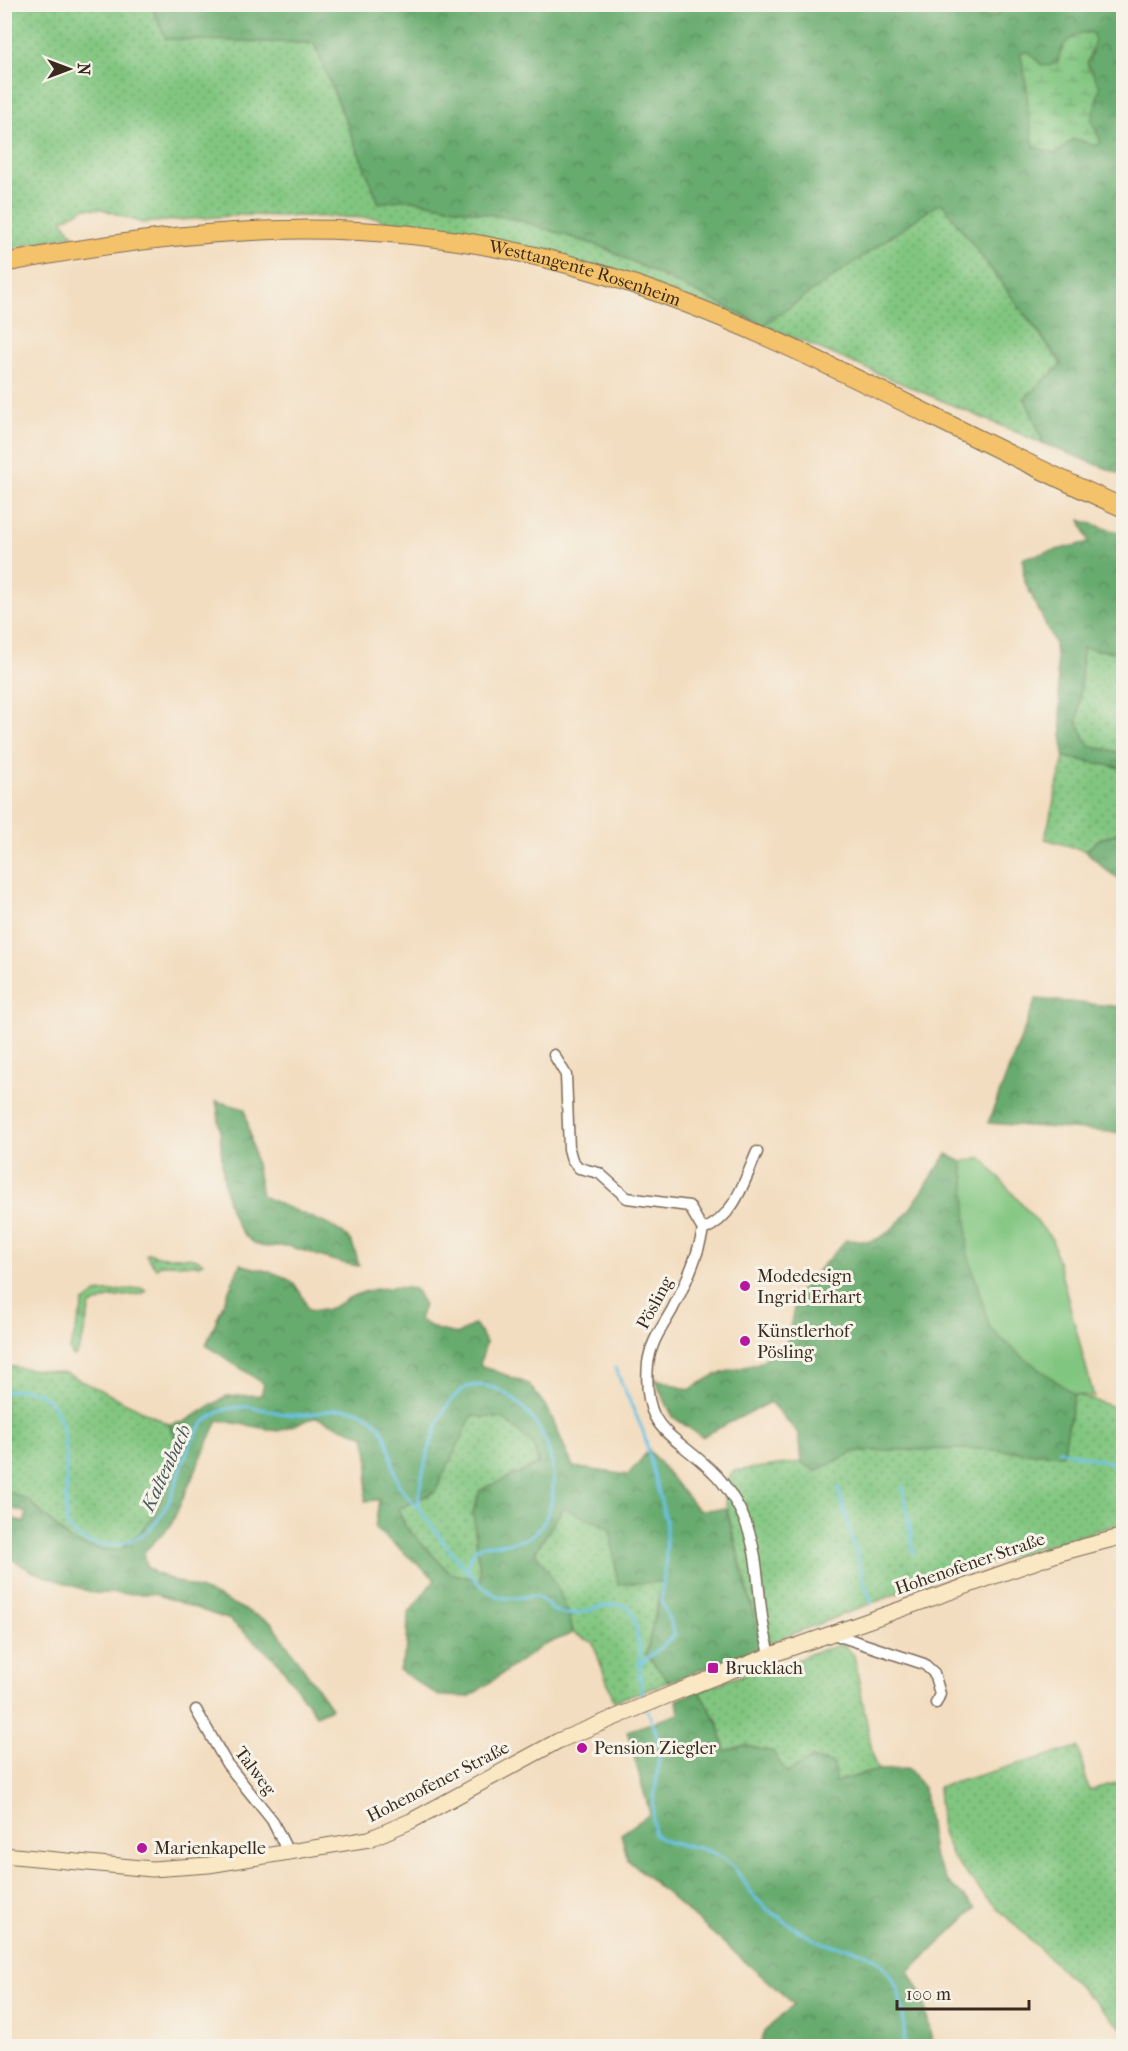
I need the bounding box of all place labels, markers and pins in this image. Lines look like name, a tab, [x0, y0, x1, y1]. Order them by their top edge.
place label: Modedesign Ingrid Erhart	[757, 1266, 862, 1308]
marker: Modedesign Ingrid Erhart	[738, 1279, 752, 1293]
place label: Künstlerhof Pösling	[757, 1321, 854, 1363]
marker: Künstlerhof Pösling	[738, 1334, 752, 1348]
place label: Brucklach	[725, 1658, 803, 1679]
marker: Brucklach	[706, 1661, 720, 1675]
place label: Pension Ziegler	[594, 1738, 717, 1759]
marker: Pension Ziegler	[575, 1741, 589, 1755]
place label: Marienkapelle	[154, 1838, 266, 1859]
marker: Marienkapelle	[135, 1841, 149, 1855]

